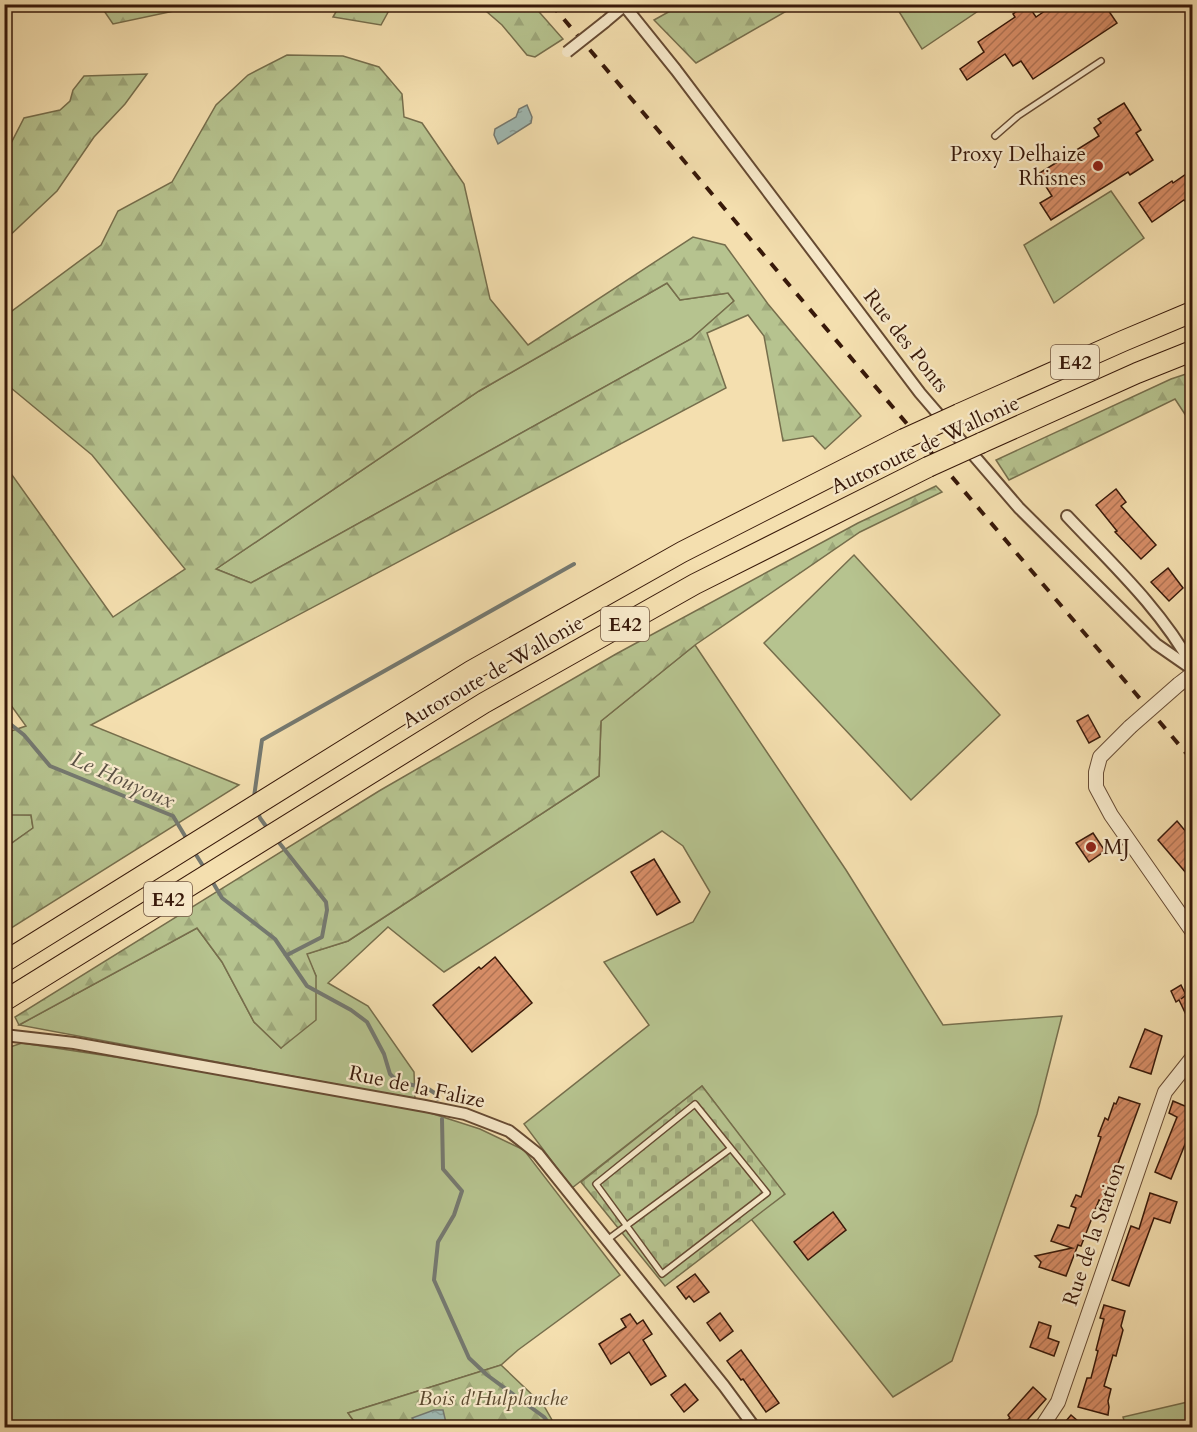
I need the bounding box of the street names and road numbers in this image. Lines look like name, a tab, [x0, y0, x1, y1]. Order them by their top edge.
street label: Rue des Ponts	[856, 283, 956, 399]
road number: E42	[1051, 345, 1099, 379]
street label: Autoroute de Wallonie	[826, 389, 1024, 501]
road number: E42	[601, 607, 649, 641]
street label: Autoroute de Wallonie	[397, 608, 589, 736]
road number: E42	[144, 882, 192, 916]
street label: Rue de la Falize	[346, 1058, 488, 1116]
street label: Rue de la Station	[1056, 1158, 1132, 1310]

